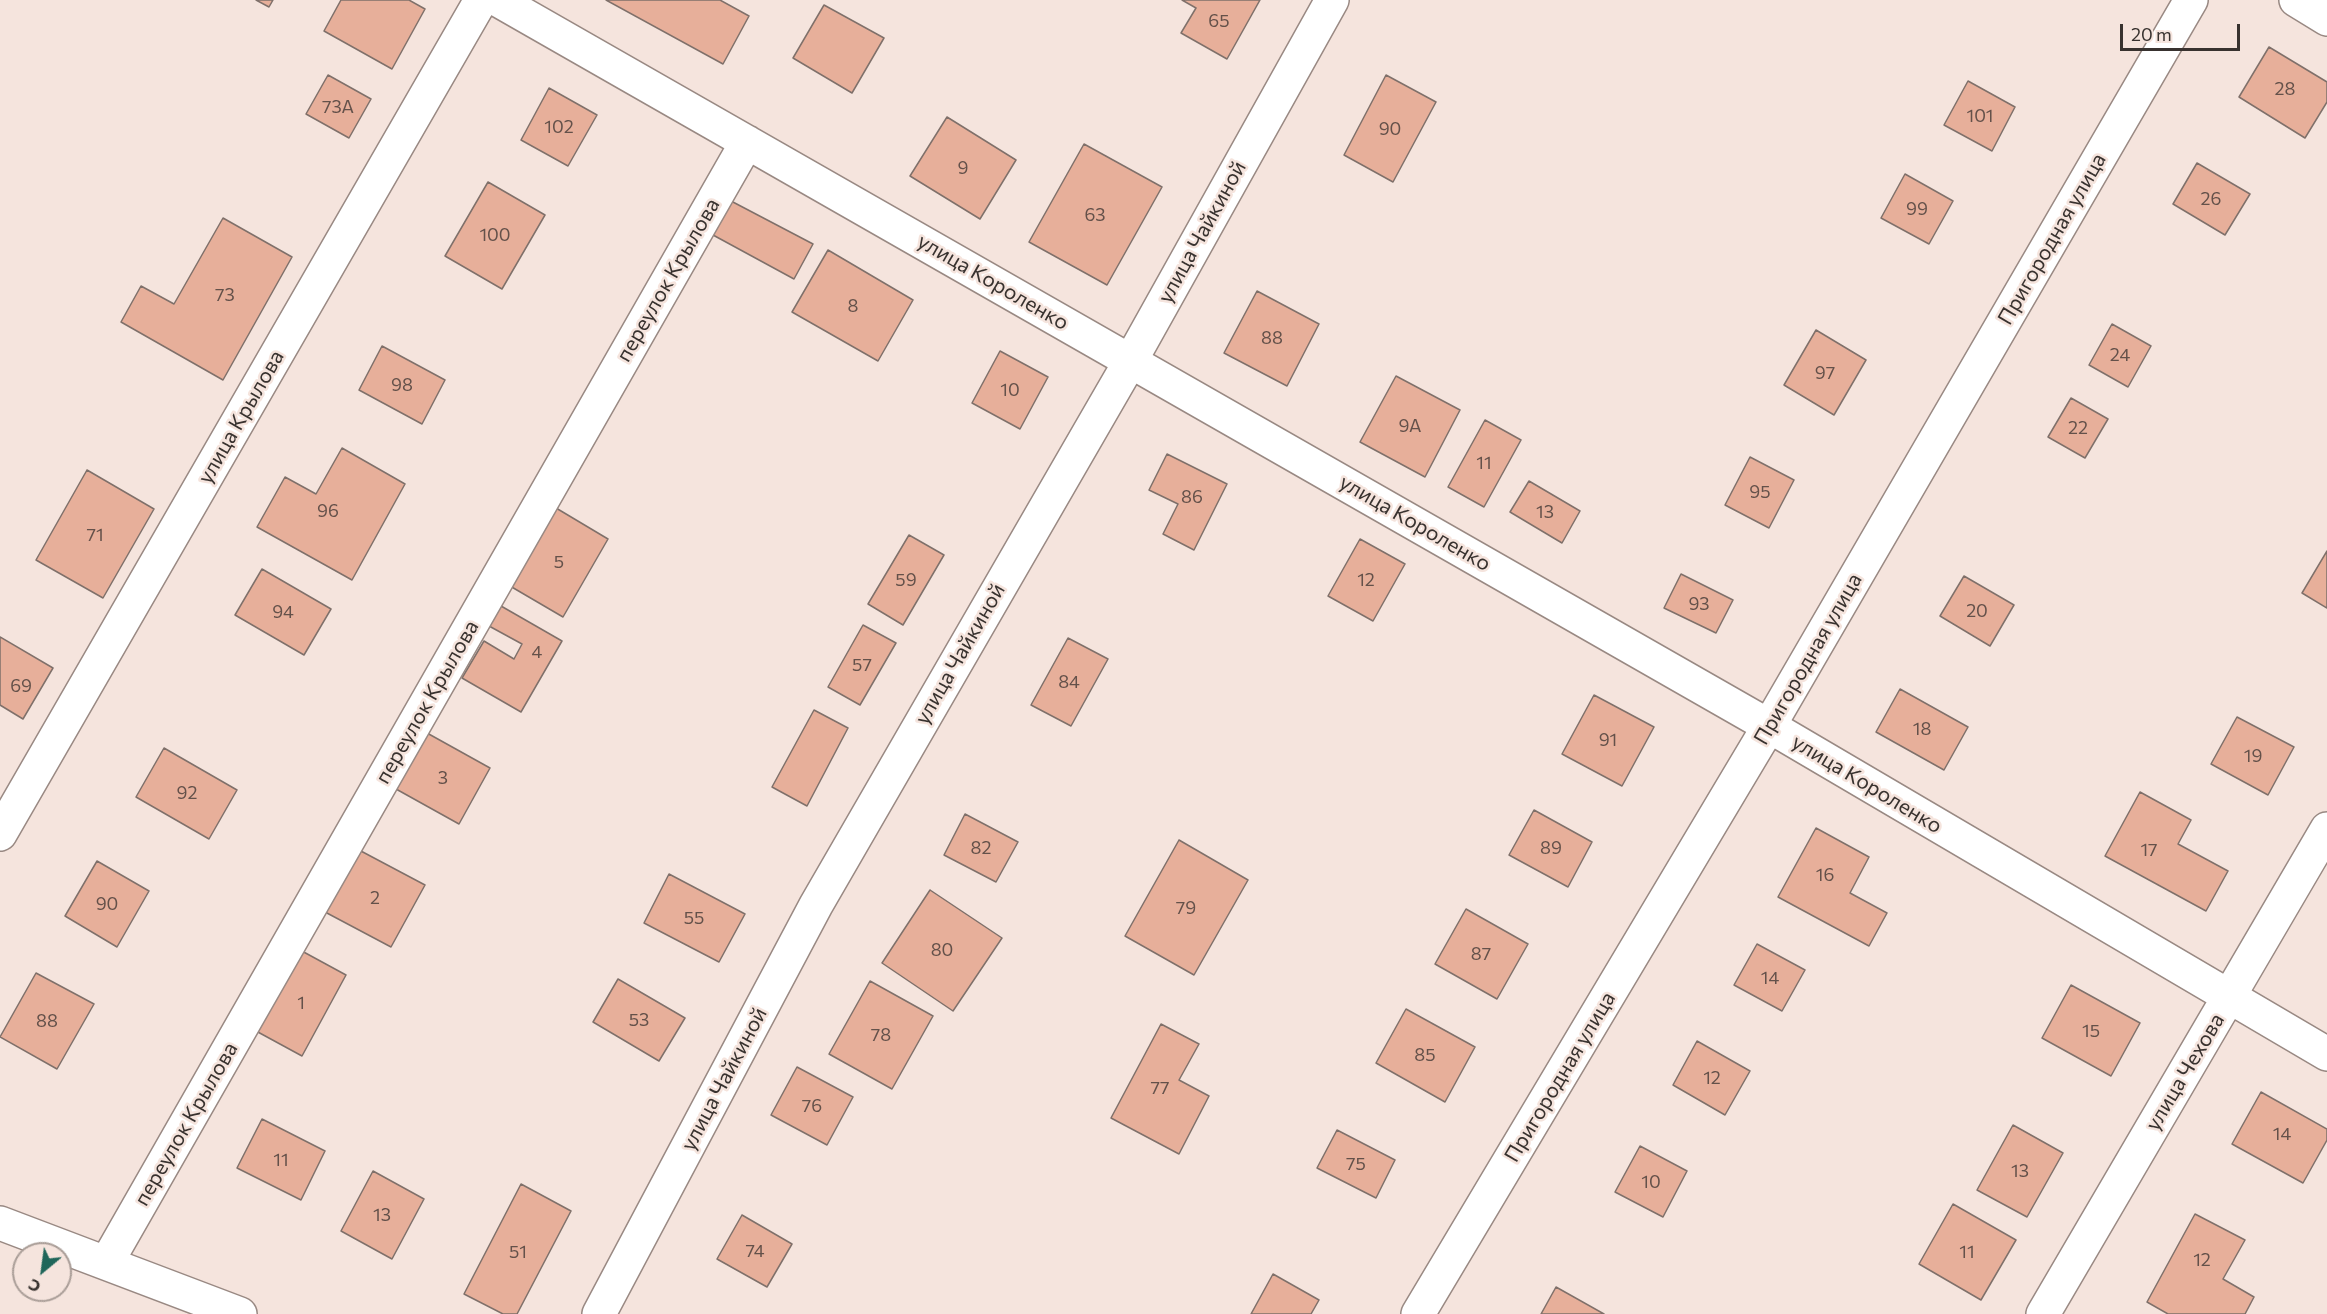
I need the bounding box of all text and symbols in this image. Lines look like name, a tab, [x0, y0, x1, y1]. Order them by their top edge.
house number: 65	[1208, 10, 1230, 32]
scale bar	[2123, 12, 2243, 50]
text: 20 m	[2131, 23, 2172, 45]
house number: 28	[2275, 78, 2295, 100]
house number: 73А	[322, 96, 354, 118]
house number: 101	[1966, 105, 1994, 127]
house number: 102	[544, 116, 574, 138]
house number: 90	[1379, 118, 1401, 140]
street label: Пригородная улица	[1993, 149, 2111, 329]
house number: 9	[958, 157, 968, 179]
street label: улица Чайкиной	[1153, 157, 1251, 307]
house number: 26	[2201, 188, 2221, 210]
street label: переулок Крылова	[611, 194, 725, 366]
house number: 99	[1906, 198, 1928, 220]
house number: 63	[1084, 204, 1106, 226]
house number: 100	[479, 224, 511, 246]
street label: улица Короленко	[913, 228, 1073, 336]
house number: 73	[215, 284, 235, 306]
house number: 8	[848, 295, 858, 317]
house number: 88	[1261, 327, 1283, 349]
house number: 24	[2110, 344, 2130, 366]
street label: улица Крылова	[193, 346, 289, 488]
house number: 97	[1815, 362, 1835, 384]
house number: 98	[391, 374, 413, 396]
house number: 10	[1000, 379, 1020, 401]
house number: 9А	[1399, 415, 1421, 437]
house number: 22	[2068, 417, 2088, 439]
house number: 11	[1476, 452, 1492, 474]
street label: улица Короленко	[1335, 469, 1495, 577]
house number: 95	[1749, 481, 1771, 503]
house number: 86	[1181, 486, 1203, 508]
house number: 96	[317, 500, 339, 522]
house number: 13	[1536, 501, 1554, 523]
house number: 71	[86, 524, 104, 546]
house number: 5	[554, 551, 564, 573]
house number: 59	[895, 569, 917, 591]
house number: 12	[1357, 569, 1375, 591]
street label: Пригородная улица	[1749, 569, 1867, 749]
street label: улица Чайкиной	[909, 579, 1011, 729]
house number: 93	[1688, 593, 1710, 615]
house number: 20	[1966, 600, 1988, 622]
house number: 94	[272, 601, 294, 623]
street label: переулок Крылова	[370, 616, 484, 788]
house number: 4	[532, 641, 542, 663]
house number: 57	[852, 654, 872, 676]
house number: 84	[1058, 671, 1080, 693]
house number: 69	[10, 675, 32, 697]
house number: 18	[1913, 718, 1931, 740]
house number: 91	[1599, 729, 1617, 751]
street label: улица Короленко	[1787, 729, 1947, 839]
house number: 19	[2244, 745, 2262, 767]
house number: 3	[438, 767, 448, 789]
house number: 92	[177, 782, 197, 804]
house number: 82	[971, 837, 991, 859]
house number: 89	[1540, 837, 1562, 859]
house number: 17	[2140, 839, 2158, 861]
house number: 16	[1816, 864, 1834, 886]
house number: 2	[370, 887, 380, 909]
house number: 90	[96, 893, 118, 915]
house number: 79	[1176, 897, 1196, 919]
house number: 55	[684, 907, 704, 929]
house number: 80	[931, 939, 953, 961]
house number: 87	[1471, 943, 1491, 965]
house number: 14	[1761, 967, 1779, 989]
street label: Пригородная улица	[1499, 987, 1621, 1167]
house number: 1	[297, 992, 305, 1014]
street label: улица Чайкиной	[676, 1003, 772, 1155]
house number: 53	[629, 1009, 649, 1031]
street label: улица Чехова	[2140, 1009, 2230, 1135]
house number: 88	[36, 1010, 58, 1032]
house number: 15	[2082, 1020, 2100, 1042]
house number: 78	[871, 1024, 891, 1046]
street label: переулок Крылова	[129, 1038, 243, 1210]
house number: 85	[1414, 1044, 1436, 1066]
house number: 12	[1703, 1067, 1721, 1089]
house number: 77	[1150, 1077, 1170, 1099]
house number: 76	[802, 1095, 822, 1117]
house number: 14	[2273, 1123, 2291, 1145]
house number: 11	[273, 1149, 289, 1171]
house number: 75	[1346, 1153, 1366, 1175]
house number: 13	[2011, 1160, 2029, 1182]
house number: 10	[1641, 1171, 1661, 1193]
house number: 13	[373, 1204, 391, 1226]
house number: 74	[745, 1240, 765, 1262]
house number: 51	[509, 1241, 527, 1263]
house number: 11	[1959, 1241, 1975, 1263]
north arrow	[12, 1242, 72, 1302]
house number: 12	[2193, 1249, 2211, 1271]
text: С	[25, 1275, 43, 1297]

